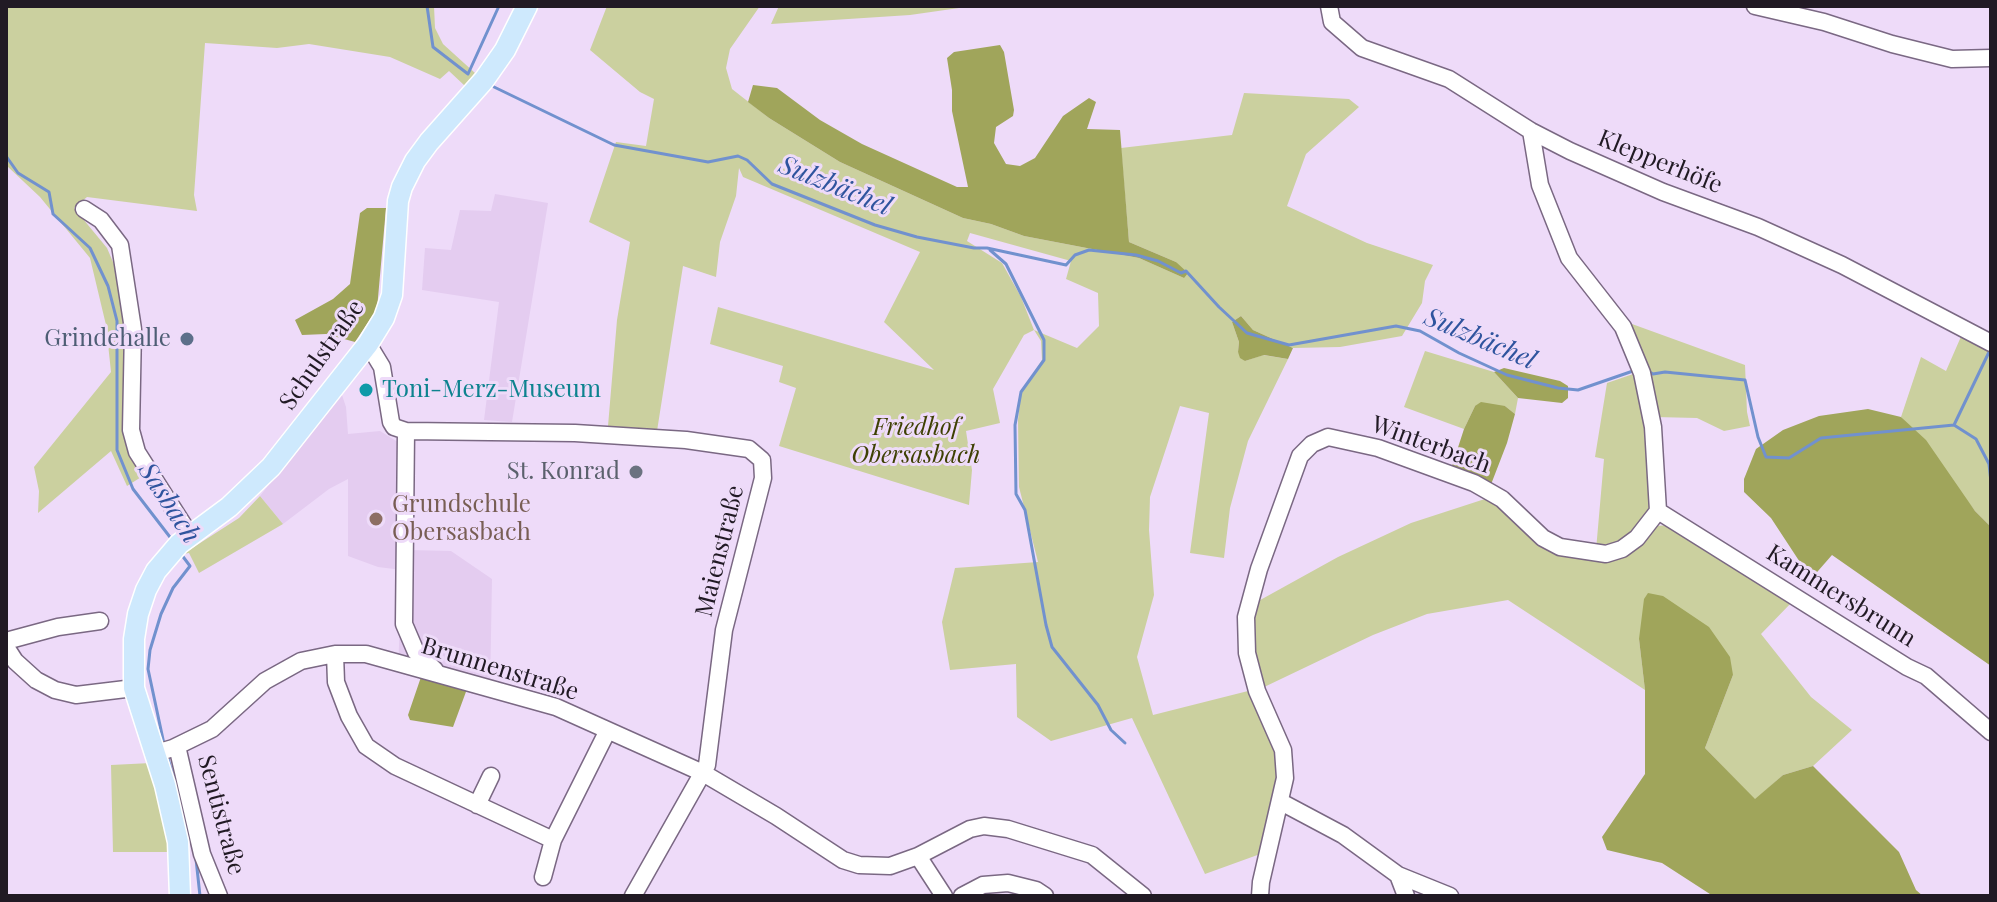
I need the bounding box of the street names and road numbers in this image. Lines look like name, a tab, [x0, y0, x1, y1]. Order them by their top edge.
street label: Klepperhöfe	[1594, 124, 1726, 200]
street label: Schulstraße	[274, 294, 370, 416]
street label: Winterbach	[1368, 410, 1494, 480]
street label: Maienstraße	[690, 482, 750, 620]
street label: Kammersbrunn	[1761, 539, 1921, 653]
street label: Brunnenstraße	[418, 631, 582, 707]
street label: Sentistraße	[191, 752, 251, 878]

